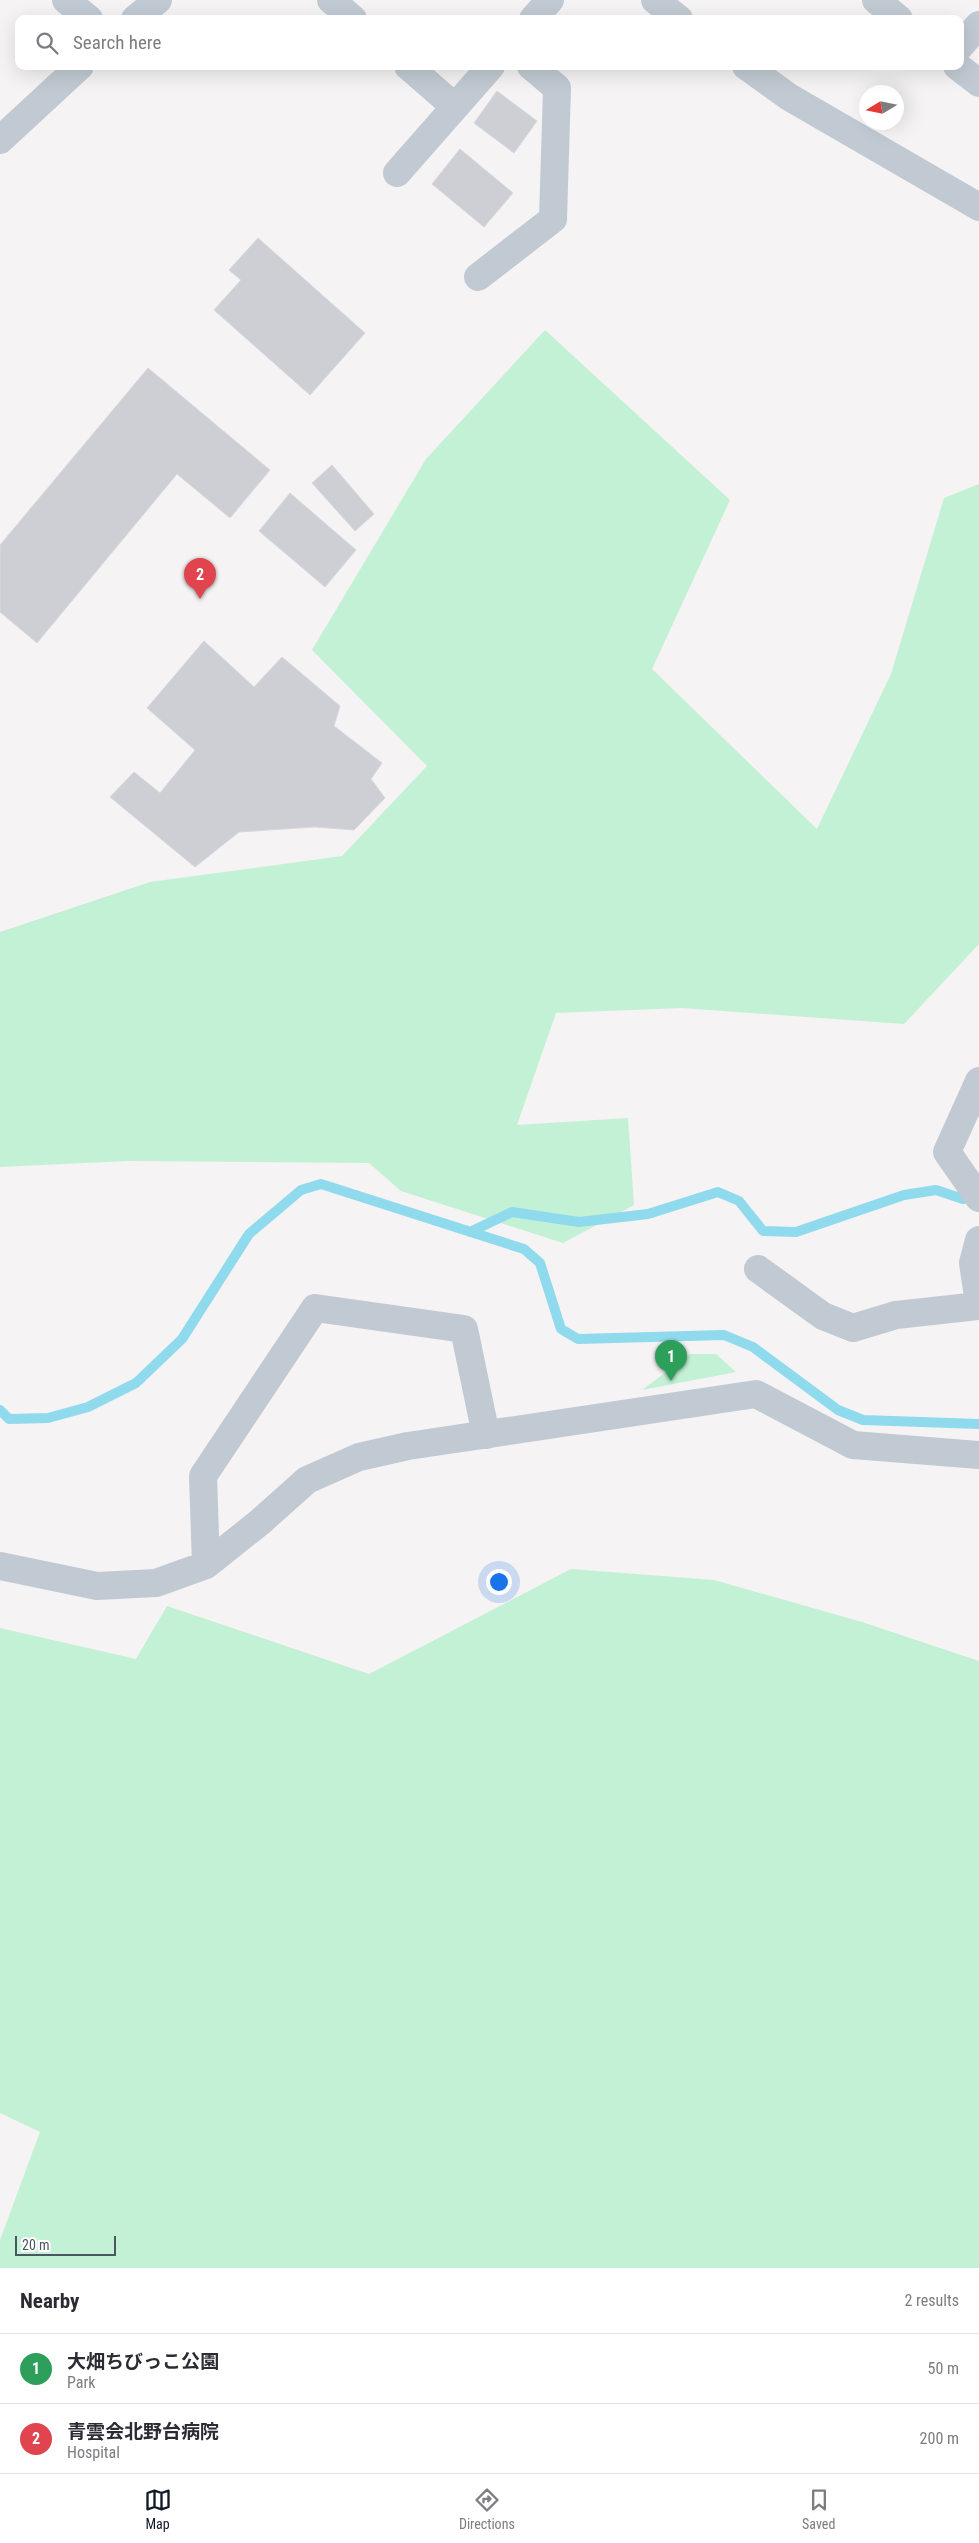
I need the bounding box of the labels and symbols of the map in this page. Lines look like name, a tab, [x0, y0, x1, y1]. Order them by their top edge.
north arrow	[859, 85, 904, 130]
pin: 2	[184, 558, 216, 599]
pin: 1	[655, 1340, 687, 1381]
your location	[486, 1569, 512, 1595]
scale bar	[15, 2233, 116, 2256]

